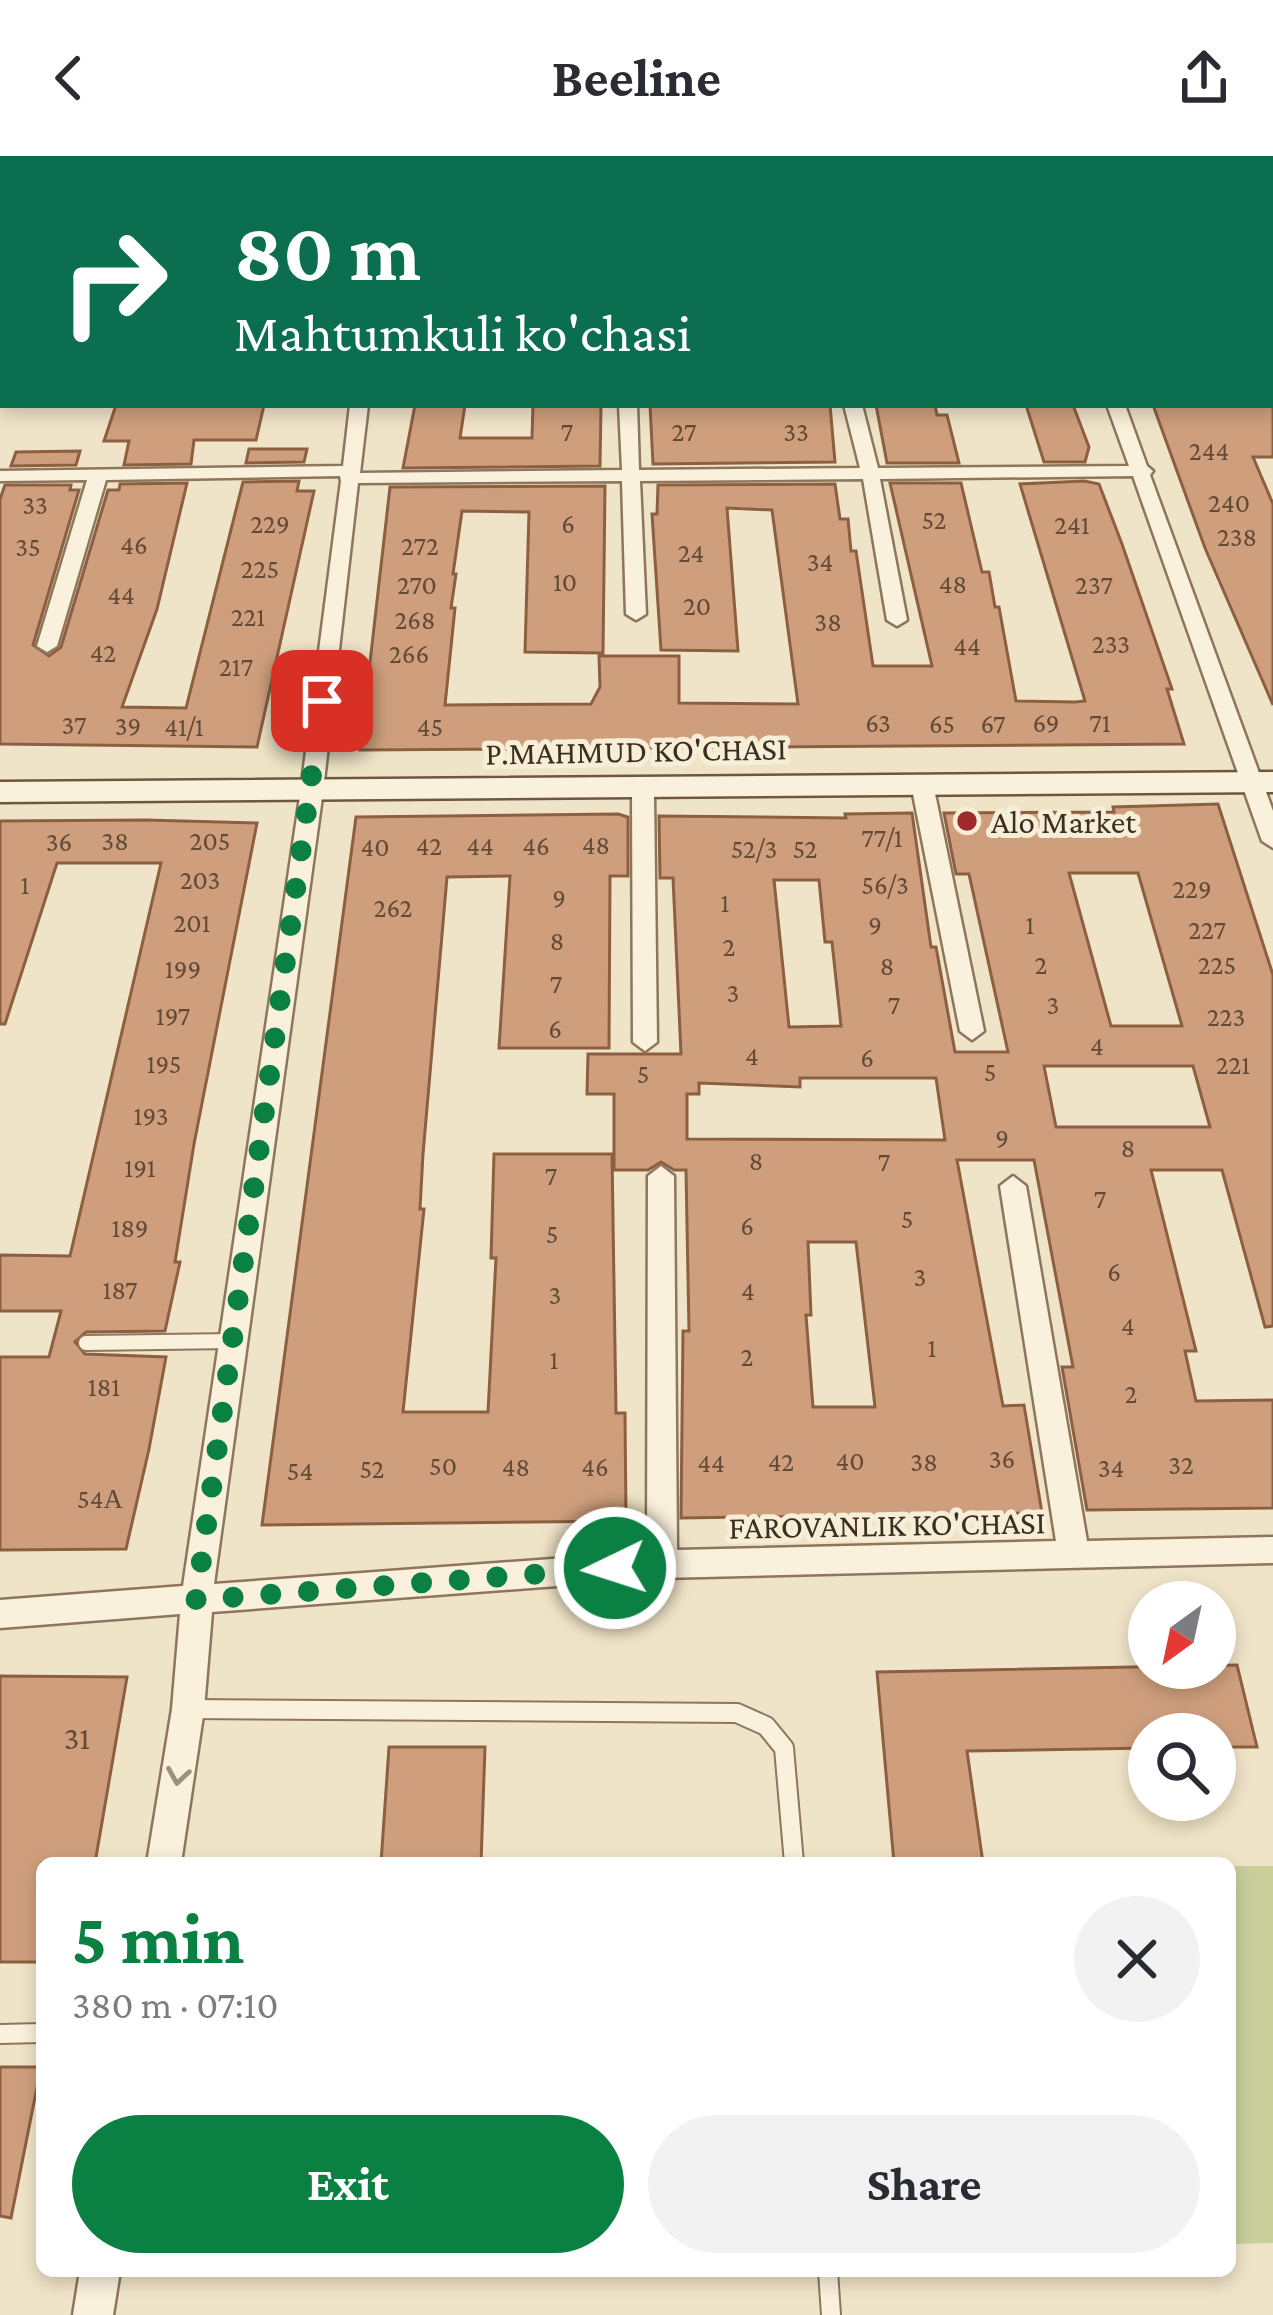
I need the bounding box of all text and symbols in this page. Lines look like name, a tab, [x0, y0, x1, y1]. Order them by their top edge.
icon: back	[36, 45, 102, 111]
icon: share	[1171, 45, 1237, 111]
text: Beeline	[552, 48, 721, 108]
icon: right	[36, 204, 192, 360]
text: 80 m	[234, 205, 421, 298]
text: Mahtumkuli ko'chasi	[234, 303, 691, 363]
house number: 7	[561, 417, 573, 447]
house number: 27	[672, 417, 696, 447]
house number: 33	[783, 417, 809, 447]
house number: 244	[1189, 436, 1229, 466]
house number: 240	[1208, 488, 1250, 518]
house number: 33	[22, 490, 48, 520]
house number: 52	[922, 505, 946, 535]
house number: 229	[250, 509, 290, 539]
house number: 6	[561, 509, 575, 539]
house number: 241	[1054, 510, 1090, 540]
house number: 238	[1217, 522, 1257, 552]
house number: 46	[120, 530, 148, 560]
house number: 272	[401, 531, 439, 561]
house number: 35	[15, 532, 41, 562]
house number: 24	[678, 538, 704, 568]
house number: 34	[807, 547, 833, 577]
house number: 225	[241, 554, 279, 584]
house number: 10	[553, 567, 577, 597]
house number: 48	[939, 569, 967, 599]
house number: 270	[397, 570, 437, 600]
house number: 237	[1075, 570, 1113, 600]
house number: 44	[107, 580, 135, 610]
house number: 20	[683, 591, 711, 621]
house number: 221	[231, 602, 265, 632]
house number: 268	[394, 605, 436, 635]
house number: 38	[814, 607, 842, 637]
house number: 233	[1092, 629, 1130, 659]
house number: 44	[953, 631, 981, 661]
house number: 42	[90, 638, 116, 668]
house number: 266	[389, 639, 429, 669]
pin	[271, 650, 373, 752]
house number: 217	[219, 652, 253, 682]
icon: arrive	[289, 668, 355, 734]
house number: 63	[865, 708, 891, 738]
house number: 69	[1033, 708, 1059, 738]
house number: 71	[1089, 708, 1111, 738]
house number: 65	[929, 709, 955, 739]
house number: 67	[980, 709, 1006, 739]
house number: 37	[62, 710, 87, 740]
house number: 39	[115, 711, 141, 741]
house number: 41/1	[164, 712, 204, 742]
house number: 45	[417, 712, 443, 742]
street label: P.MAHMUD KO'CHASI	[485, 729, 787, 772]
place label: Alo Market	[991, 803, 1137, 840]
marker: Alo Market	[954, 808, 980, 834]
house number: 77/1	[861, 823, 903, 853]
house number: 38	[101, 826, 129, 856]
house number: 205	[190, 826, 230, 856]
house number: 36	[46, 827, 72, 857]
house number: 48	[582, 830, 610, 860]
house number: 42	[416, 831, 442, 861]
house number: 44	[466, 831, 494, 861]
house number: 46	[522, 831, 550, 861]
house number: 40	[360, 832, 390, 862]
house number: 52/3	[731, 834, 777, 864]
house number: 52	[793, 834, 817, 864]
house number: 203	[180, 865, 220, 895]
house number: 1	[21, 870, 30, 900]
house number: 56/3	[861, 870, 909, 900]
house number: 229	[1172, 874, 1212, 904]
house number: 9	[552, 883, 566, 913]
house number: 1	[721, 888, 730, 918]
house number: 262	[374, 893, 412, 923]
house number: 201	[173, 908, 211, 938]
house number: 9	[868, 910, 882, 940]
house number: 1	[1026, 910, 1035, 940]
house number: 227	[1188, 915, 1226, 945]
house number: 8	[550, 926, 564, 956]
house number: 2	[723, 932, 735, 962]
house number: 2	[1035, 950, 1047, 980]
house number: 225	[1198, 950, 1236, 980]
house number: 8	[880, 951, 894, 981]
house number: 199	[165, 954, 201, 984]
house number: 7	[550, 969, 562, 999]
house number: 3	[727, 978, 739, 1008]
house number: 7	[888, 990, 900, 1020]
house number: 3	[1047, 990, 1059, 1020]
house number: 197	[156, 1001, 190, 1031]
house number: 223	[1207, 1002, 1245, 1032]
house number: 6	[548, 1014, 562, 1044]
house number: 4	[1090, 1031, 1104, 1061]
house number: 4	[745, 1041, 759, 1071]
house number: 6	[860, 1043, 874, 1073]
house number: 195	[146, 1049, 182, 1079]
house number: 221	[1216, 1050, 1250, 1080]
house number: 5	[984, 1057, 996, 1087]
house number: 5	[637, 1059, 649, 1089]
house number: 193	[133, 1101, 169, 1131]
house number: 9	[995, 1123, 1009, 1153]
house number: 8	[1121, 1133, 1135, 1163]
house number: 8	[749, 1146, 763, 1176]
house number: 7	[878, 1147, 890, 1177]
house number: 191	[124, 1153, 156, 1183]
house number: 7	[545, 1161, 557, 1191]
house number: 7	[1094, 1184, 1106, 1214]
house number: 5	[901, 1204, 913, 1234]
house number: 6	[740, 1211, 754, 1241]
house number: 189	[112, 1213, 148, 1243]
house number: 5	[546, 1219, 558, 1249]
house number: 6	[1107, 1257, 1121, 1287]
house number: 3	[914, 1262, 926, 1292]
house number: 187	[103, 1275, 137, 1305]
house number: 4	[741, 1276, 755, 1306]
house number: 3	[549, 1280, 561, 1310]
house number: 4	[1121, 1311, 1135, 1341]
house number: 1	[928, 1333, 937, 1363]
house number: 2	[741, 1342, 753, 1372]
house number: 1	[550, 1345, 559, 1375]
house number: 181	[88, 1372, 120, 1402]
house number: 2	[1125, 1379, 1137, 1409]
house number: 36	[989, 1444, 1015, 1474]
house number: 40	[835, 1446, 865, 1476]
house number: 42	[768, 1447, 794, 1477]
house number: 38	[910, 1447, 938, 1477]
house number: 44	[697, 1448, 725, 1478]
house number: 32	[1168, 1450, 1194, 1480]
house number: 50	[429, 1451, 457, 1481]
house number: 48	[502, 1452, 530, 1482]
house number: 46	[581, 1452, 609, 1482]
house number: 34	[1098, 1453, 1124, 1483]
house number: 52	[360, 1454, 384, 1484]
house number: 54	[287, 1456, 313, 1486]
house number: 54А	[77, 1484, 124, 1514]
street label: FAROVANLIK KO'CHASI	[728, 1503, 1046, 1546]
position arrow	[552, 1505, 678, 1631]
north arrow	[1128, 1581, 1236, 1689]
map controls	[1128, 1581, 1236, 1821]
button: search	[1128, 1713, 1236, 1821]
house number: 31	[64, 1719, 90, 1756]
one-way arrow	[166, 1766, 191, 1786]
button: close	[1074, 1896, 1200, 2022]
text: 5 min	[72, 1898, 244, 1978]
text: 380 m · 07:10	[72, 1983, 279, 2026]
button: Exit	[72, 2115, 624, 2253]
button: Share	[648, 2115, 1200, 2253]

